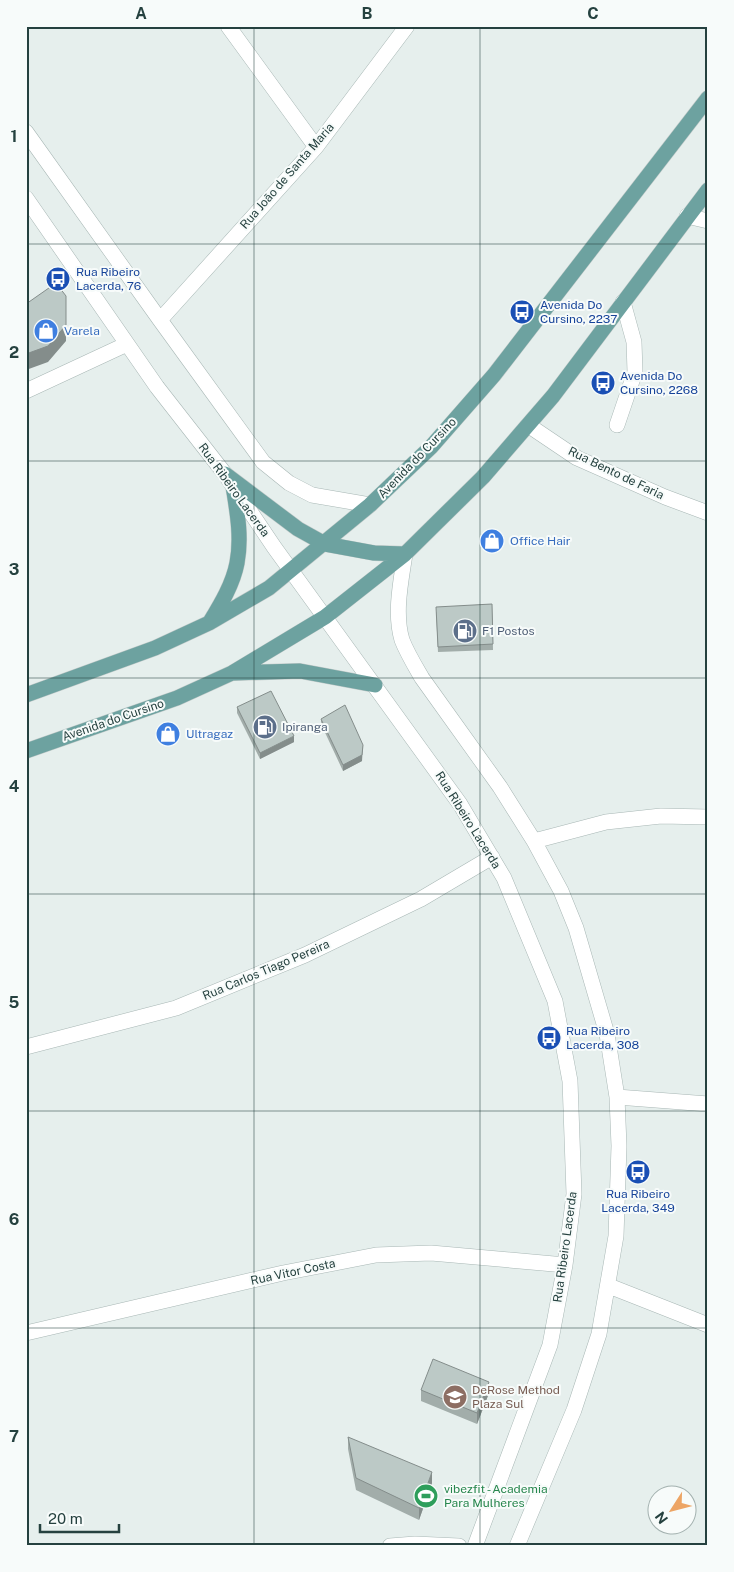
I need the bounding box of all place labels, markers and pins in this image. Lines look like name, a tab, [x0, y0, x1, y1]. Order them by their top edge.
place label: Rua Ribeiro Lacerda, 76	[76, 265, 141, 293]
bus stop icon: Rua Ribeiro Lacerda, 76	[45, 266, 71, 292]
place label: Avenida Do Cursino, 2237	[540, 298, 617, 326]
bus stop icon: Avenida Do Cursino, 2237	[509, 299, 535, 325]
shop icon: Varela	[33, 318, 59, 344]
place label: Varela	[64, 324, 100, 338]
place label: Avenida Do Cursino, 2268	[620, 369, 698, 397]
bus stop icon: Avenida Do Cursino, 2268	[590, 370, 616, 396]
shop icon: Office Hair	[479, 528, 505, 554]
place label: Office Hair	[510, 534, 571, 548]
fuel station icon: F1 Postos	[452, 618, 478, 644]
place label: F1 Postos	[482, 624, 534, 638]
fuel station icon: Ipiranga	[252, 714, 278, 740]
place label: Ipiranga	[282, 720, 328, 734]
shop icon: Ultragaz	[155, 721, 181, 747]
place label: Ultragaz	[186, 727, 233, 741]
place label: Rua Ribeiro Lacerda, 308	[566, 1024, 640, 1052]
bus stop icon: Rua Ribeiro Lacerda, 308	[536, 1025, 562, 1051]
bus stop icon: Rua Ribeiro Lacerda, 349	[625, 1159, 651, 1185]
place label: Rua Ribeiro Lacerda, 349	[601, 1187, 675, 1215]
place label: DeRose Method Plaza Sul	[472, 1383, 560, 1411]
school or university icon: DeRose Method Plaza Sul	[442, 1384, 468, 1410]
place label: vibezfit - Academia Para Mulheres	[444, 1482, 548, 1510]
sports icon: vibezfit - Academia Para Mulheres	[413, 1483, 439, 1509]

